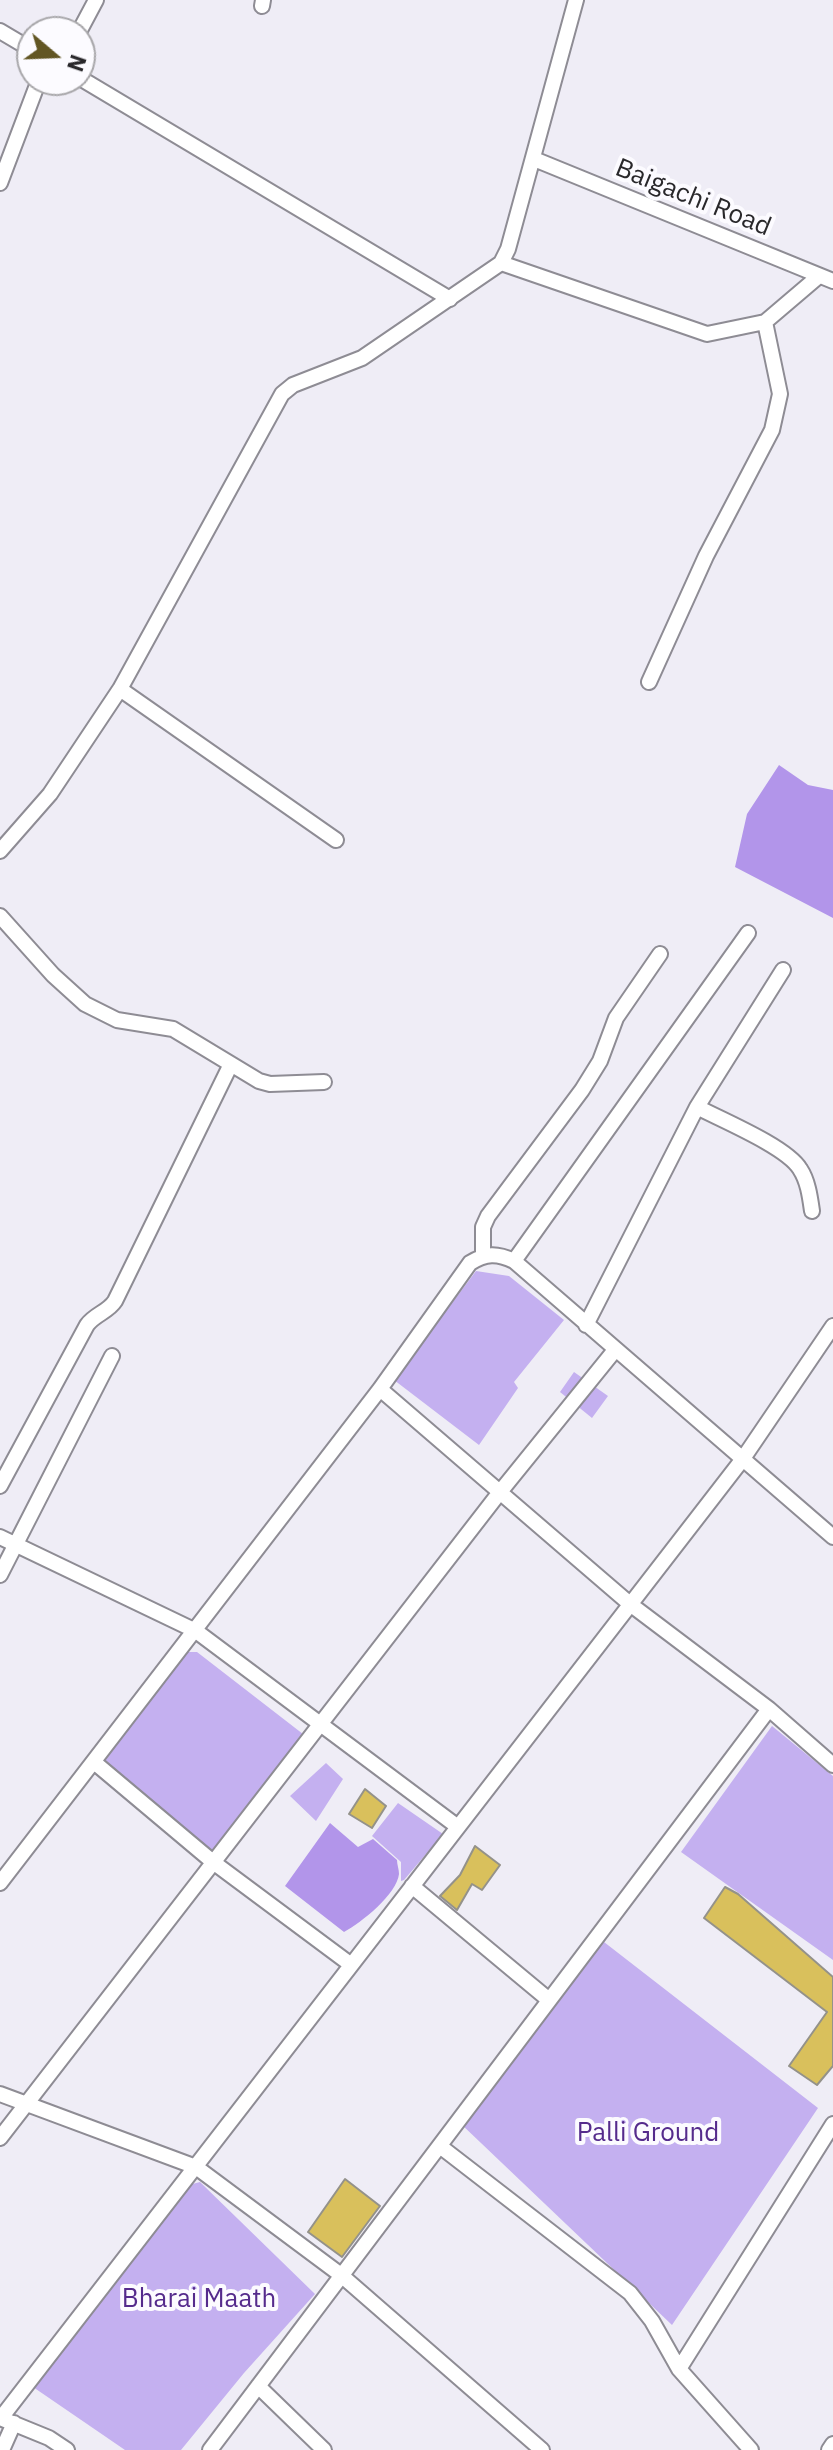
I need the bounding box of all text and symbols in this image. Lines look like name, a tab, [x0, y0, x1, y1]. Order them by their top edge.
north arrow	[16, 16, 96, 96]
text: N	[61, 51, 94, 76]
street label: Baigachi Road	[611, 153, 775, 243]
park label: Palli Ground	[577, 2117, 719, 2149]
park label: Bharai Maath	[122, 2283, 276, 2315]

